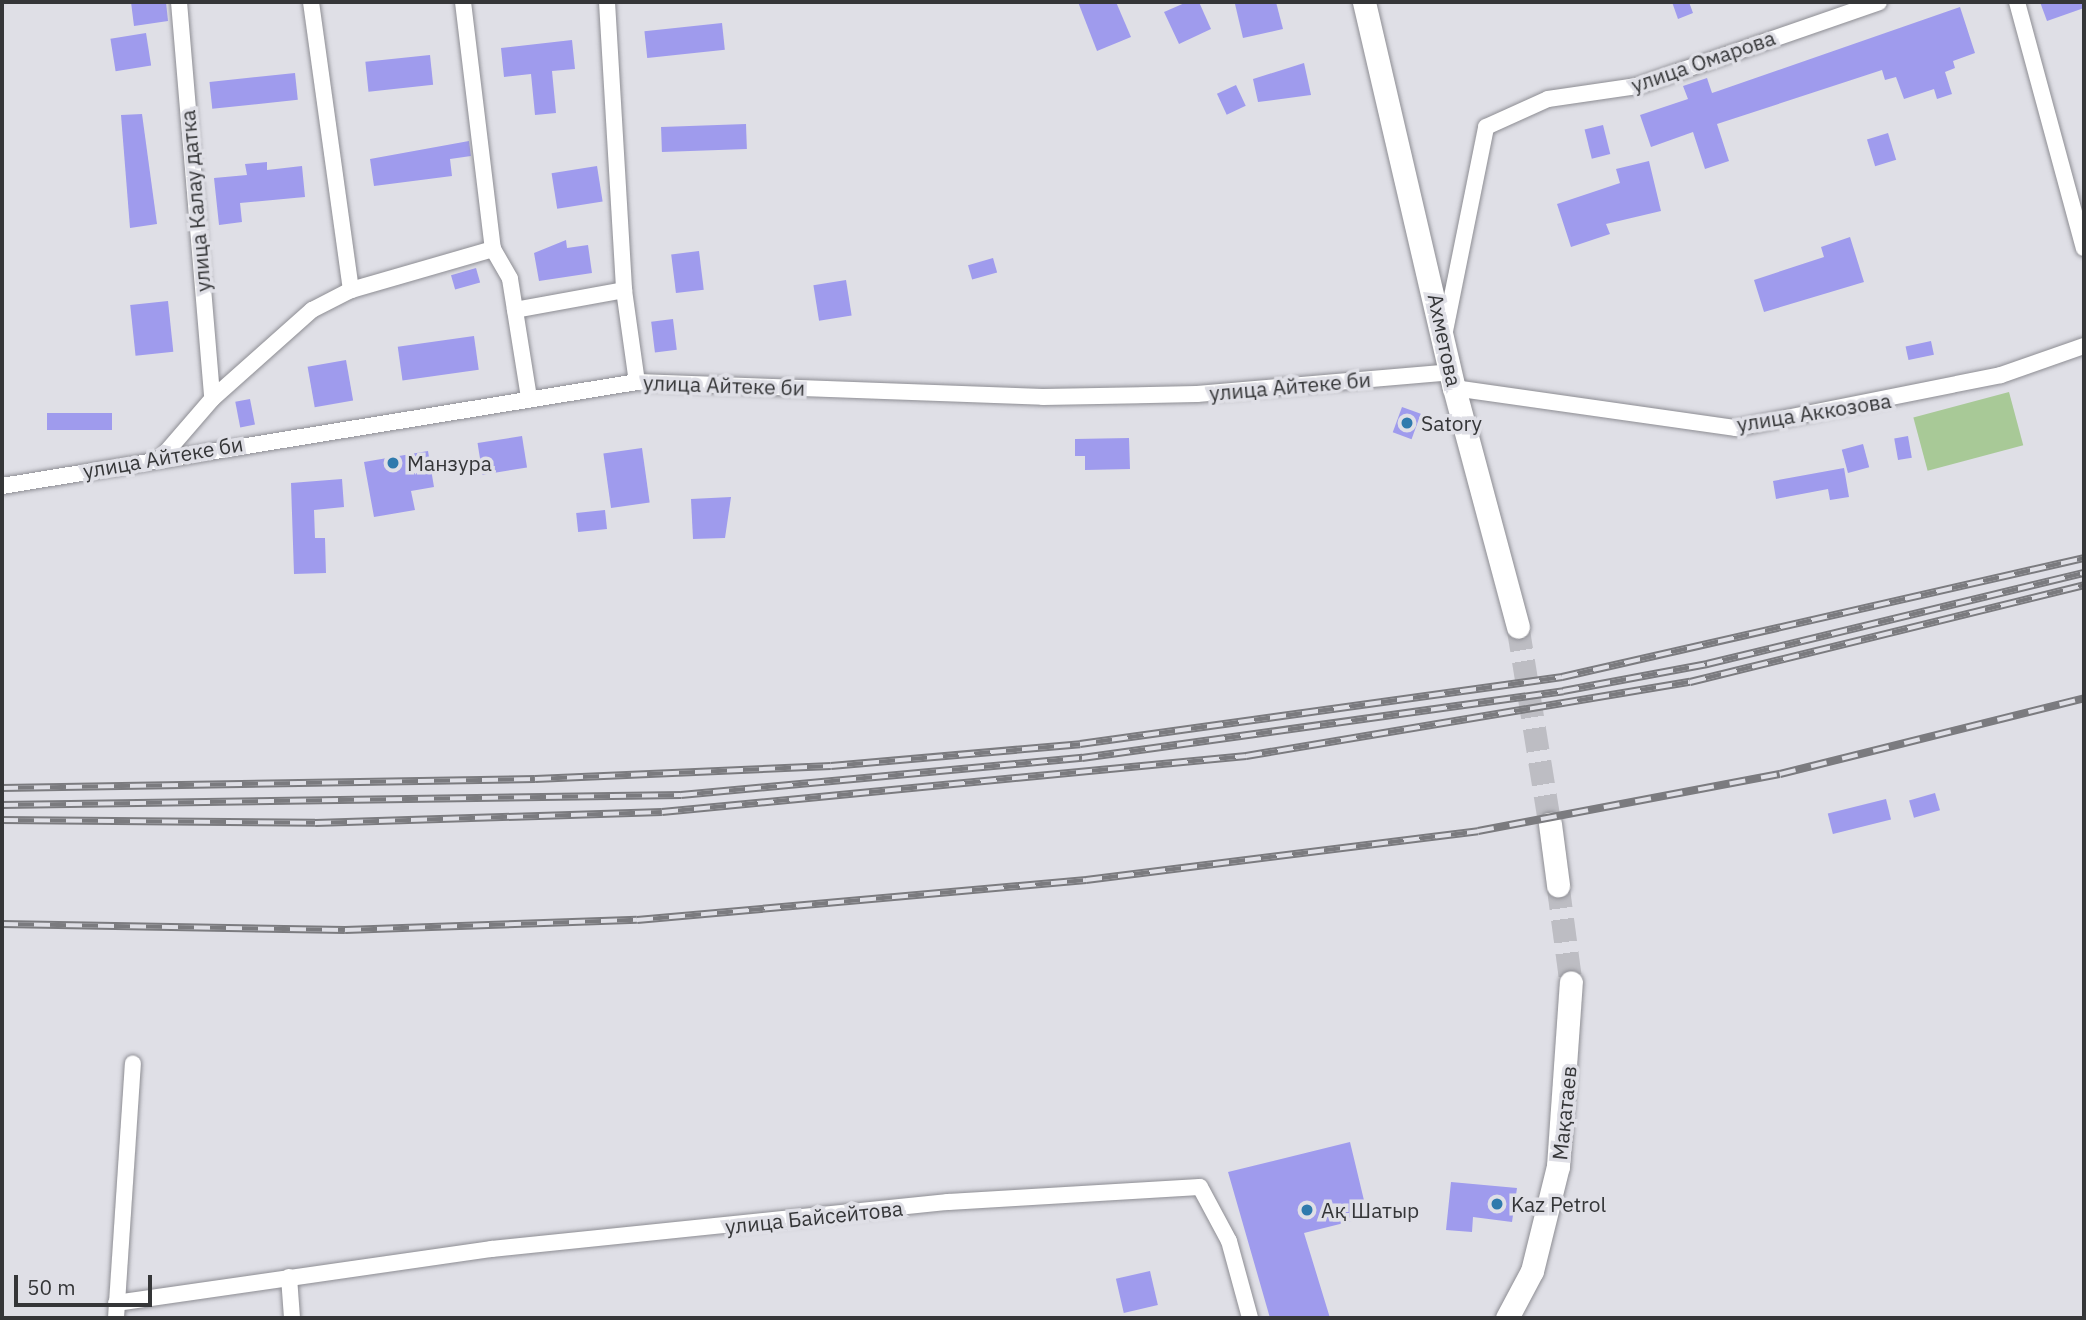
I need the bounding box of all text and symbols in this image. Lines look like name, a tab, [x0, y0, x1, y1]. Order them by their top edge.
street label: улица Омарова	[1628, 25, 1778, 97]
street label: улица Калау датка	[174, 109, 216, 293]
street label: Ахметова	[1423, 291, 1467, 389]
street label: улица Айтеке би	[1208, 366, 1372, 406]
street label: улица Айтеке би	[643, 370, 805, 400]
street label: улица Аккозова	[1735, 387, 1893, 437]
place label: Satory	[1421, 410, 1482, 436]
marker: Satory	[1399, 415, 1415, 431]
street label: улица Айтеке би	[81, 431, 245, 483]
place label: Манзура	[407, 450, 492, 476]
marker: Манзура	[385, 455, 401, 471]
street label: Мақатаев	[1547, 1065, 1581, 1161]
place label: Kaz Petrol	[1511, 1191, 1606, 1217]
street label: улица Байсейтова	[724, 1195, 904, 1239]
marker: Kaz Petrol	[1489, 1196, 1505, 1212]
place label: Ақ Шатыр	[1321, 1197, 1419, 1223]
marker: Ақ Шатыр	[1299, 1202, 1315, 1218]
scale bar	[18, 1260, 156, 1304]
text: 50 m	[27, 1273, 76, 1301]

